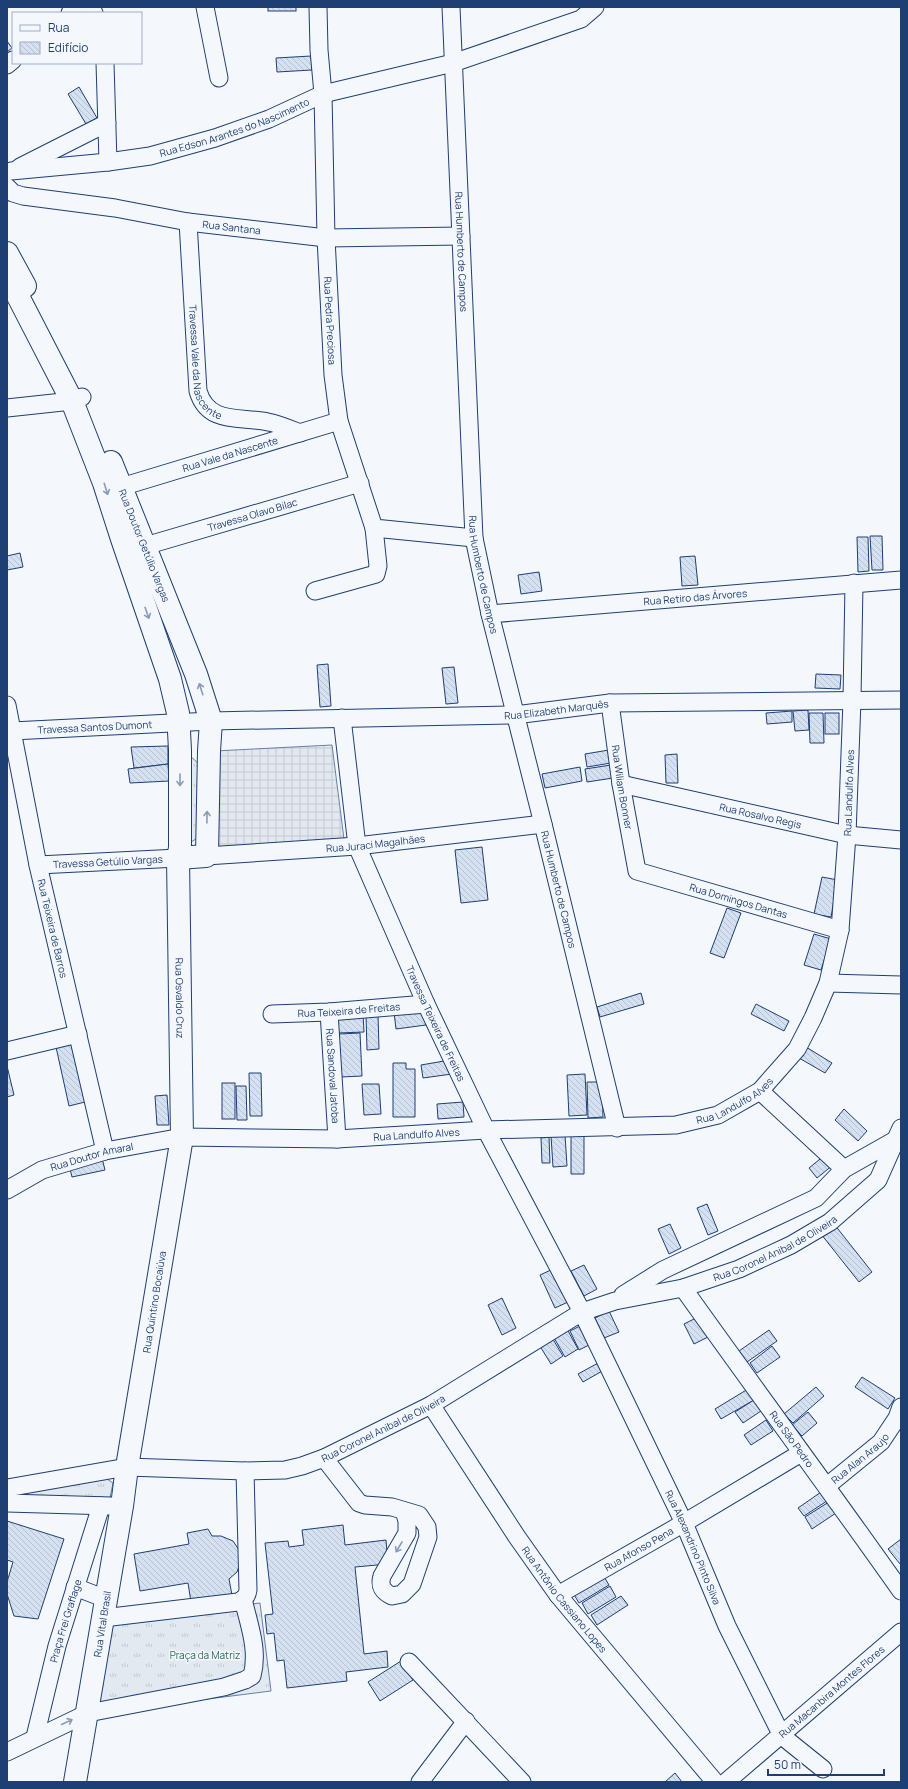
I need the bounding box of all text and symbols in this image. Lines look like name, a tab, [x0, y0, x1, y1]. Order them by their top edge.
legend	[12, 12, 142, 64]
text: Rua	[48, 19, 69, 36]
text: Edifício	[48, 39, 88, 56]
street label: Rua Edson Arantes do Nascimento	[158, 94, 311, 160]
street label: Rua Humberto de Campos	[452, 191, 471, 312]
street label: Rua Santana	[202, 217, 262, 237]
street label: Rua Pedra Preciosa	[321, 276, 339, 365]
street label: Travessa Vale da Nascente	[186, 304, 224, 422]
street label: Rua Vale da Nascente	[181, 433, 280, 475]
one-way arrow	[103, 483, 110, 496]
street label: Rua Doutor Getúlio Vargas	[116, 487, 173, 604]
street label: Travessa Olavo Bilac	[206, 495, 299, 534]
street label: Rua Humberto de Campos	[466, 515, 502, 635]
street label: Rua Retiro das Árvores	[643, 586, 748, 608]
one-way arrow	[144, 606, 151, 619]
one-way arrow	[197, 683, 204, 696]
street label: Rua Elizabeth Marquês	[504, 696, 609, 722]
street label: Travessa Santos Dumont	[37, 717, 153, 737]
street label: Rua Wiliam Bonner	[609, 744, 636, 831]
street label: Rua Landulfo Alves	[840, 749, 857, 836]
one-way arrow	[176, 773, 184, 786]
street label: Rua Rosalvo Regis	[718, 799, 803, 832]
one-way arrow	[204, 811, 211, 824]
street label: Rua Humberto de Campos	[538, 829, 580, 949]
street label: Rua Juraci Magalhães	[325, 831, 426, 855]
street label: Travessa Getúlio Vargas	[53, 852, 163, 871]
street label: Rua Teixeira de Barros	[34, 877, 71, 979]
street label: Rua Domingos Dantas	[688, 880, 789, 921]
street label: Rua Osvaldo Cruz	[172, 958, 188, 1039]
street label: Travessa Teixeira de Freitas	[403, 963, 469, 1084]
street label: Rua Teixeira de Freitas	[297, 999, 401, 1020]
street label: Rua Sandoval Jatoba	[323, 1028, 343, 1124]
street label: Rua Landulfo Alves	[695, 1074, 776, 1127]
street label: Rua Landulfo Alves	[373, 1125, 460, 1144]
street label: Rua Doutor Amaral	[49, 1139, 134, 1174]
street label: Rua Coronel Anibal de Oliveira	[711, 1212, 840, 1284]
street label: Rua Quintino Bocaiúva	[139, 1250, 169, 1354]
street label: Rua Coronel Anibal de Oliveira	[319, 1391, 448, 1465]
street label: Rua São Pedro	[767, 1408, 817, 1470]
street label: Rua Alan Araujo	[828, 1430, 892, 1487]
street label: Rua Alexandrino Pinto Silva	[662, 1488, 724, 1607]
street label: Rua Afonso Pena	[602, 1524, 676, 1574]
one-way arrow	[395, 1541, 403, 1552]
street label: Rua Antônio Cassiano Lopes	[519, 1543, 610, 1655]
street label: Praça Frei Graflage	[46, 1577, 85, 1664]
street label: Rua Vital Brasil	[90, 1590, 114, 1658]
street label: Rua Macanbira Montes Flores	[776, 1642, 887, 1741]
park label: Praça da Matriz	[170, 1648, 240, 1662]
one-way arrow	[61, 1718, 73, 1725]
scale bar	[768, 1751, 884, 1777]
text: 50 m	[774, 1756, 801, 1773]

